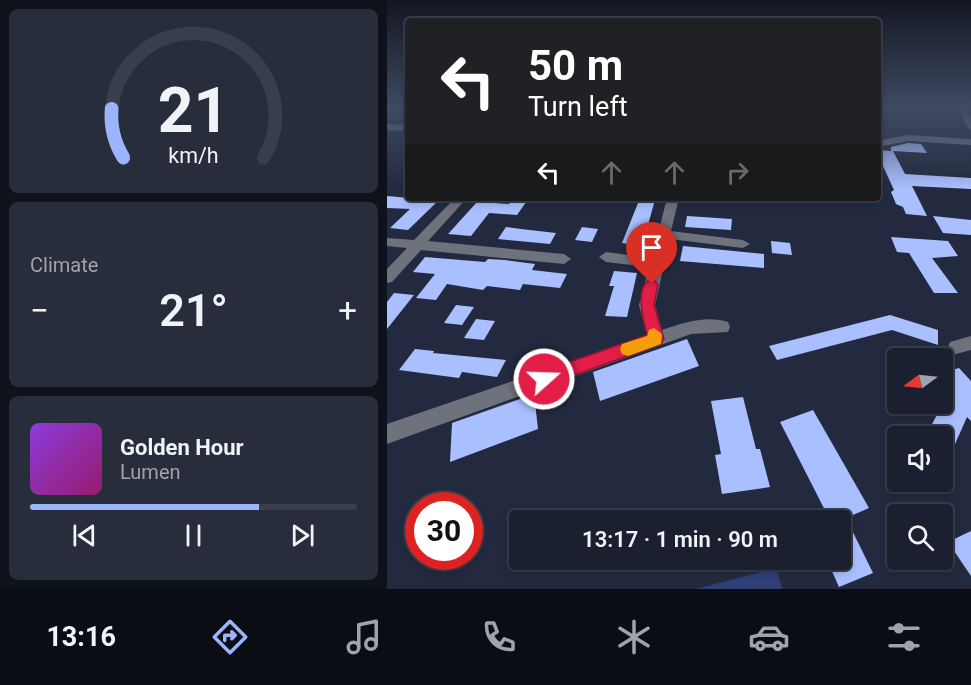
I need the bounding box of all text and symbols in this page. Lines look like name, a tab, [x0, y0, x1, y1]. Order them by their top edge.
text: 50 m	[528, 41, 623, 90]
icon: left	[429, 42, 507, 120]
text: 21	[158, 74, 229, 147]
text: Turn left	[528, 91, 628, 123]
text: km/h	[168, 144, 219, 169]
icon: left	[532, 156, 565, 189]
icon: ahead	[595, 156, 628, 189]
icon: ahead	[658, 156, 691, 189]
icon: right	[721, 156, 754, 189]
pin	[626, 222, 677, 284]
icon: arrive	[635, 231, 668, 264]
text: Climate	[30, 253, 98, 277]
text: 21°	[159, 284, 228, 337]
text: −	[30, 291, 49, 330]
text: +	[338, 291, 357, 330]
position arrow	[512, 347, 576, 411]
north arrow	[887, 348, 953, 414]
map controls	[887, 348, 953, 570]
button: sound	[887, 426, 953, 492]
text: Golden Hour	[120, 435, 244, 460]
text: Lumen	[120, 460, 181, 484]
speed limit sign: 30	[405, 492, 483, 570]
button: search	[887, 504, 953, 570]
icon: previous	[68, 519, 101, 552]
icon: pause	[177, 519, 210, 552]
icon: next	[286, 519, 319, 552]
text: 13:17 · 1 min · 90 m	[582, 527, 778, 552]
icon: directions	[209, 616, 251, 658]
icon: music	[343, 616, 385, 658]
icon: phone	[478, 616, 520, 658]
icon: climate	[613, 616, 655, 658]
icon: car	[748, 616, 790, 658]
icon: filters	[883, 616, 925, 658]
text: 13:16	[46, 621, 116, 653]

